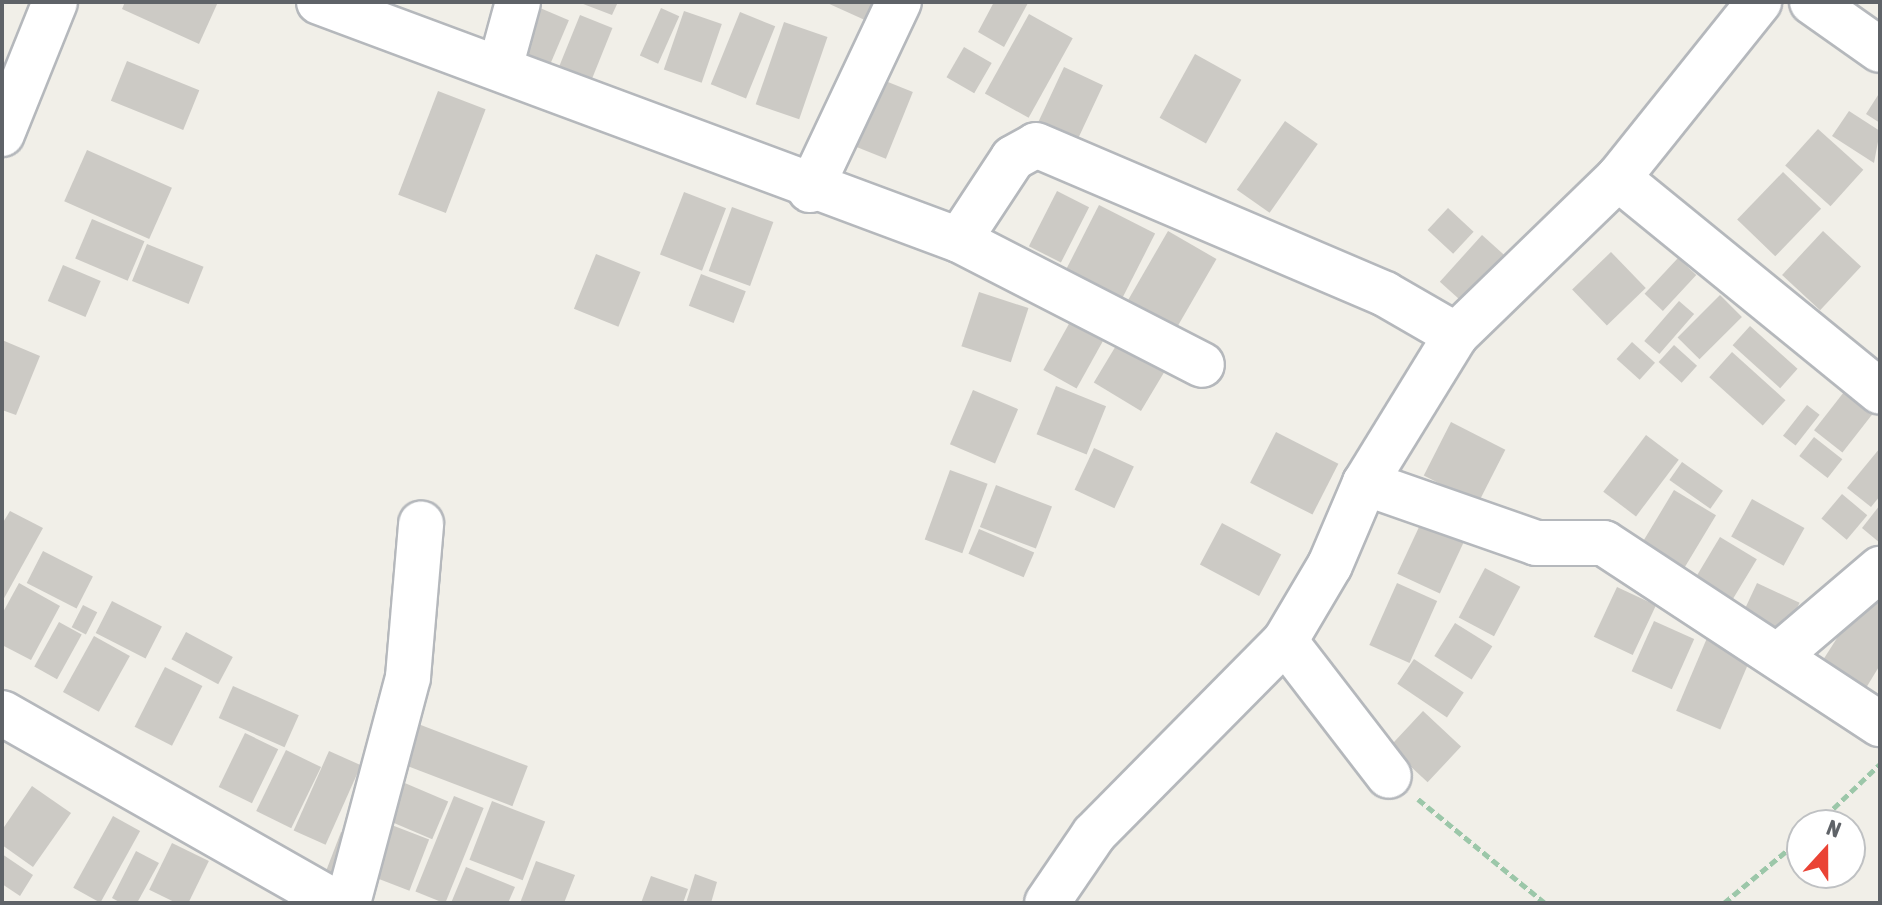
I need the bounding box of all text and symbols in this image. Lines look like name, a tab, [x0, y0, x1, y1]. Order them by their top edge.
north arrow	[1786, 809, 1866, 889]
text: N	[1823, 814, 1845, 843]

